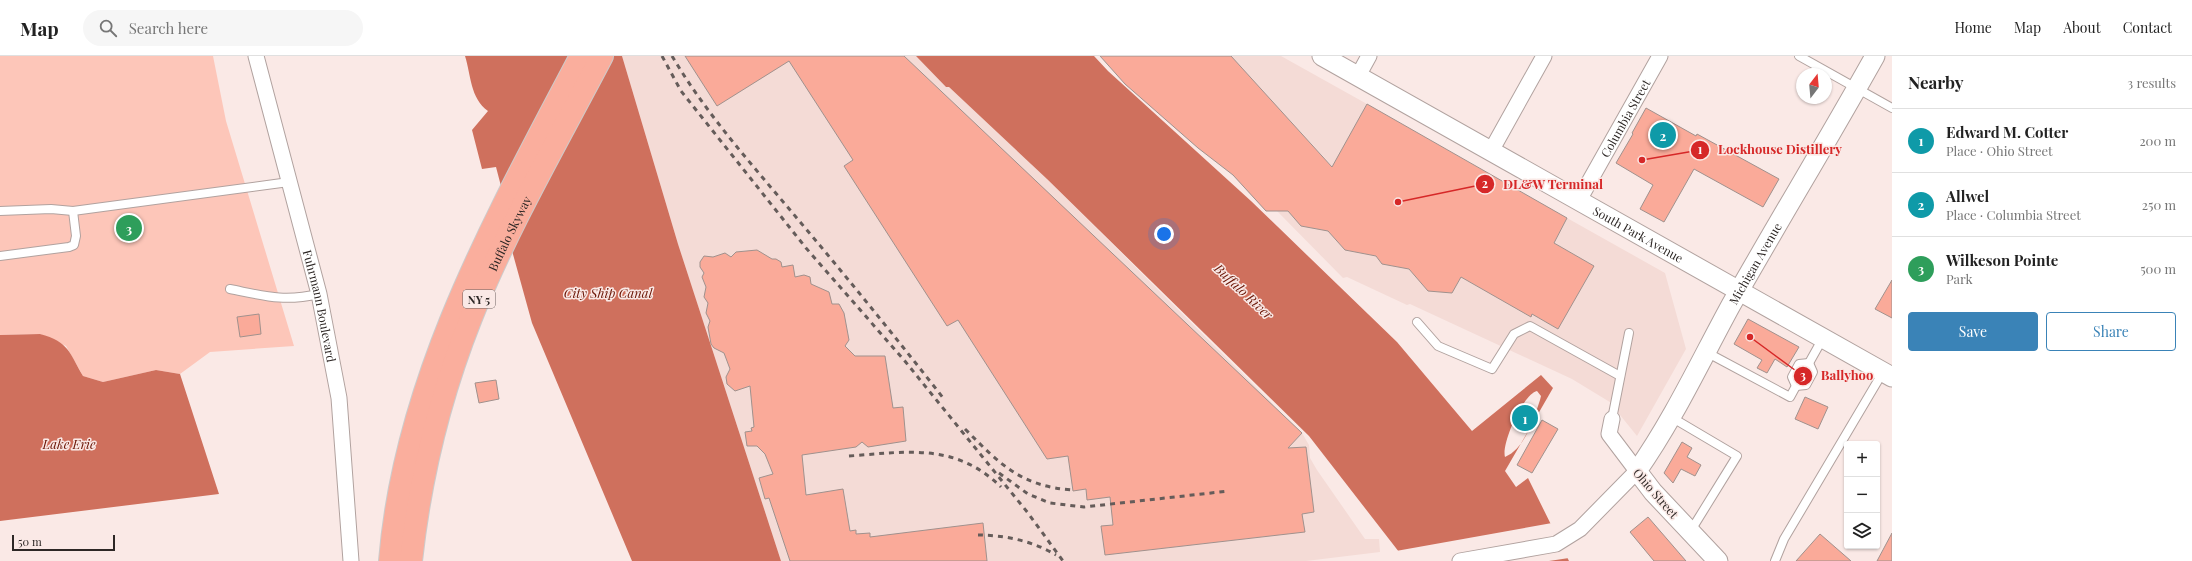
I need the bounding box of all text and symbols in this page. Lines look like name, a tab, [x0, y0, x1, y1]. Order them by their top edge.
search box	[83, 10, 363, 46]
text: Map	[20, 15, 59, 41]
icon: search	[97, 17, 119, 39]
text: Search here	[129, 18, 208, 38]
text: Home	[1954, 18, 1992, 37]
text: Map	[2014, 18, 2041, 37]
text: About	[2063, 18, 2101, 37]
text: Contact	[2123, 18, 2172, 37]
north arrow	[1796, 68, 1832, 104]
text: Nearby	[1908, 71, 1963, 93]
text: 3 results	[2127, 74, 2176, 91]
street label: Columbia Street	[1597, 75, 1654, 160]
pin: 2	[1650, 120, 1676, 150]
text: Edward M. Cotter	[1946, 122, 2068, 142]
text: 1	[1919, 132, 1923, 149]
text: 200 m	[2139, 132, 2176, 149]
callout: Lockhouse Distillery	[1690, 137, 1850, 162]
text: Lockhouse Distillery	[1718, 140, 1842, 157]
text: 1	[1698, 141, 1703, 157]
text: Place · Ohio Street	[1946, 142, 2053, 159]
callout: DL&W Terminal	[1475, 172, 1611, 197]
text: 2	[1482, 175, 1488, 191]
text: DL&W Terminal	[1503, 175, 1603, 192]
text: Allwel	[1946, 186, 1989, 206]
street label: Buffalo Skyway	[484, 193, 534, 273]
text: 2	[1918, 196, 1924, 213]
text: 250 m	[2142, 196, 2176, 213]
street label: South Park Avenue	[1590, 202, 1686, 266]
text: Place · Columbia Street	[1946, 206, 2081, 223]
pin: 3	[116, 213, 142, 243]
street label: Michigan Avenue	[1725, 220, 1785, 307]
your location	[1154, 224, 1174, 244]
street label: Fuhrmann Boulevard	[300, 248, 340, 363]
text: Wilkeson Pointe	[1946, 250, 2058, 270]
water label: Buffalo River	[1210, 259, 1277, 323]
text: 3	[1918, 260, 1924, 277]
text: 500 m	[2140, 260, 2176, 277]
text: Park	[1946, 270, 1973, 287]
water label: City Ship Canal	[564, 284, 654, 301]
road number: NY 5	[463, 290, 495, 308]
button: Save	[1908, 312, 2038, 351]
button: Share	[2046, 312, 2176, 351]
callout: Ballyhoo	[1793, 363, 1881, 388]
text: Ballyhoo	[1821, 366, 1873, 383]
text: 3	[1800, 367, 1806, 383]
pin: 1	[1512, 403, 1538, 433]
water label: Lake Erie	[42, 435, 96, 452]
map controls	[1844, 441, 1880, 549]
button: +	[1844, 441, 1880, 477]
street label: Ohio Street	[1630, 465, 1683, 522]
button: −	[1844, 477, 1880, 513]
button: layers	[1844, 513, 1880, 549]
scale bar	[12, 533, 115, 552]
text: 50 m	[18, 534, 42, 549]

